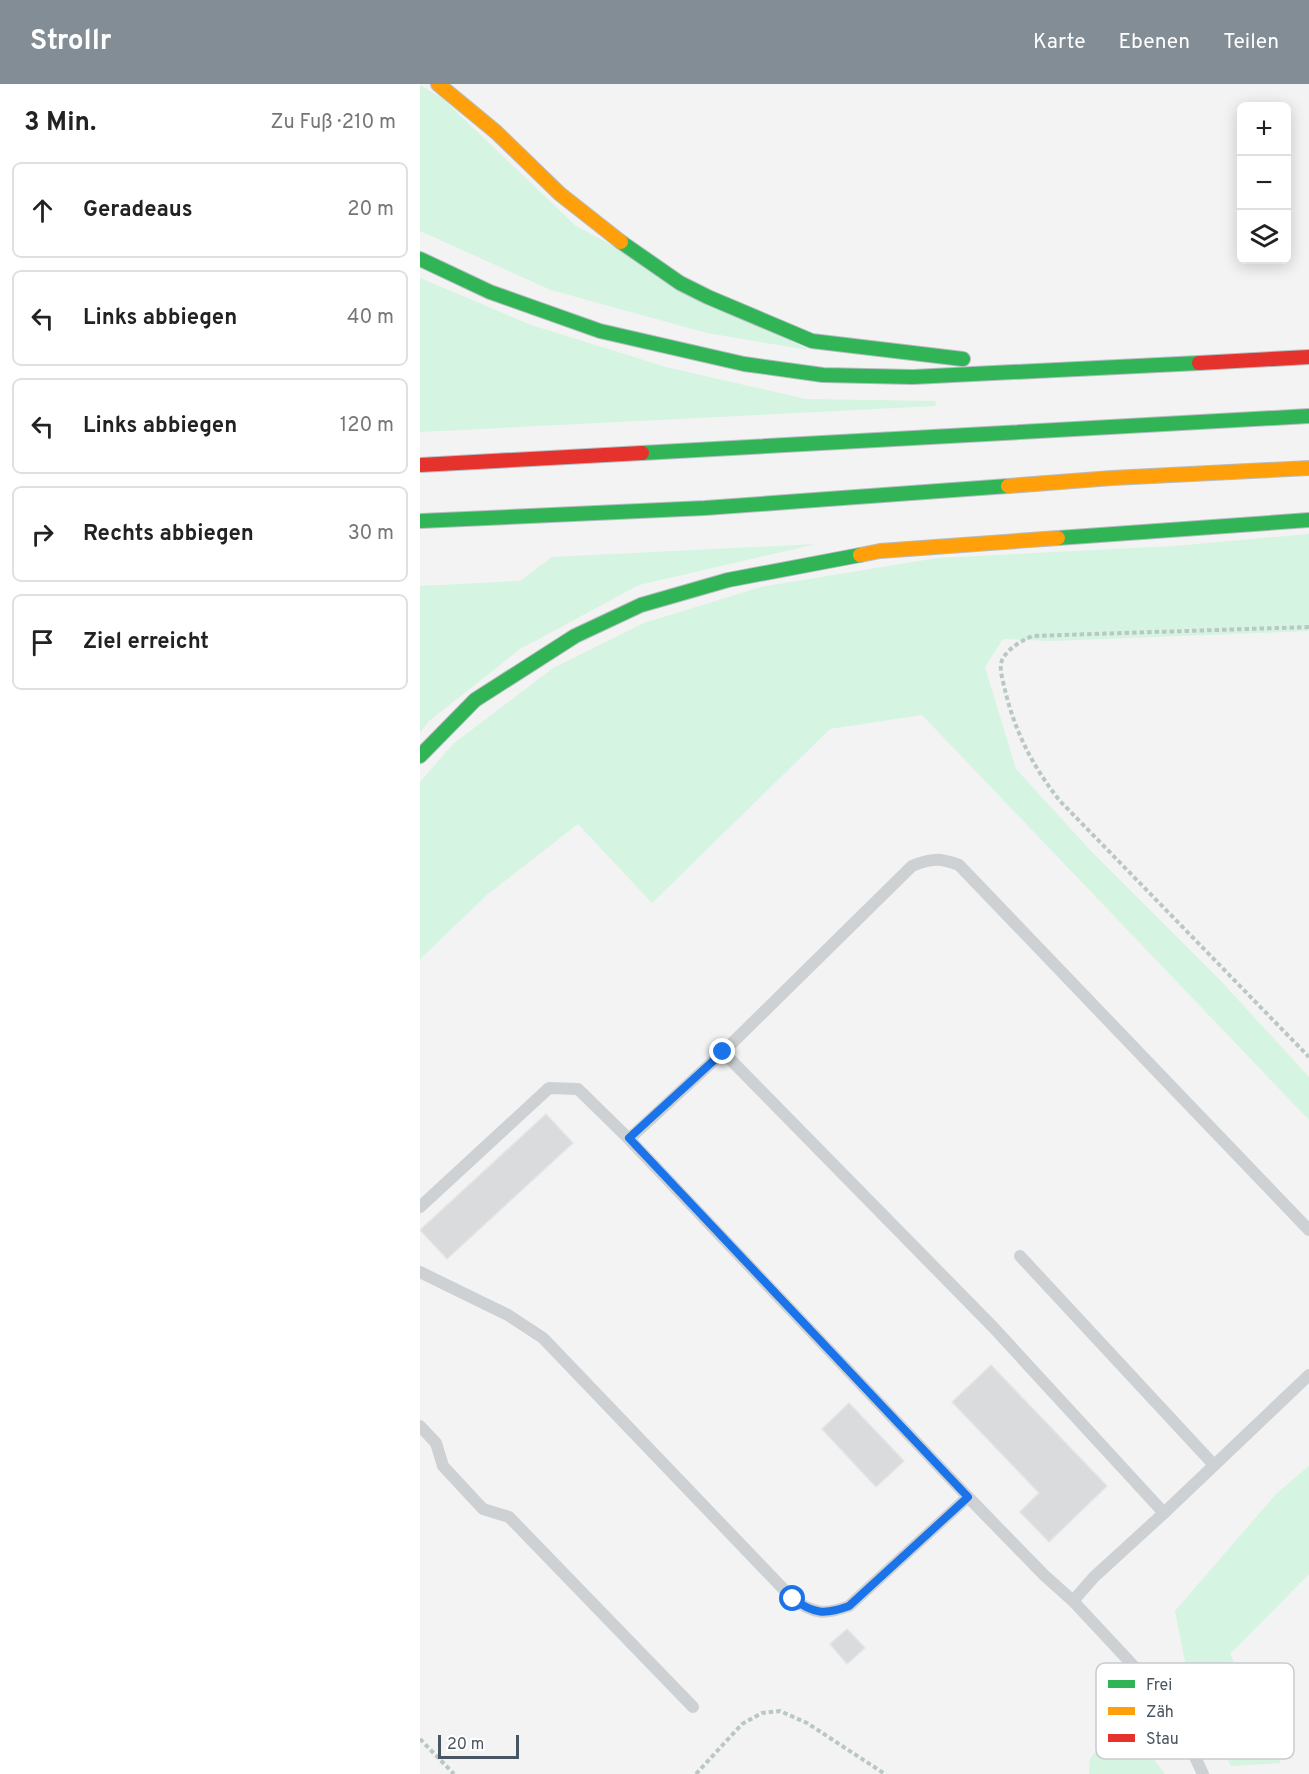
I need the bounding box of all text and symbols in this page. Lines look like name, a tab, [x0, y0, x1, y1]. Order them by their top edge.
text: Strollr	[30, 24, 112, 60]
text: Karte	[1033, 29, 1085, 56]
text: Ebenen	[1118, 29, 1190, 56]
text: Teilen	[1223, 29, 1279, 56]
map controls	[1237, 102, 1291, 264]
button: +	[1237, 102, 1291, 156]
text: 3 Min.	[24, 107, 96, 140]
text: Zu Fuß · 210 m	[271, 110, 396, 136]
button: −	[1237, 156, 1291, 210]
icon: ahead	[26, 194, 59, 227]
text: Geradeaus	[83, 197, 193, 224]
text: 20 m	[347, 197, 394, 223]
button: layers	[1237, 210, 1291, 264]
icon: left	[26, 302, 59, 335]
text: Links abbiegen	[83, 305, 237, 332]
text: 40 m	[347, 305, 394, 331]
icon: left	[26, 410, 59, 443]
text: Links abbiegen	[83, 413, 237, 440]
text: 120 m	[340, 413, 394, 439]
icon: right	[26, 518, 59, 551]
text: Rechts abbiegen	[83, 521, 254, 548]
text: 30 m	[348, 521, 394, 547]
icon: arrive	[26, 626, 59, 659]
text: Ziel erreicht	[83, 629, 209, 656]
route end	[709, 1038, 735, 1064]
route start	[779, 1585, 805, 1611]
legend	[1096, 1663, 1294, 1759]
text: Frei	[1146, 1676, 1172, 1696]
text: Zäh	[1146, 1703, 1174, 1723]
text: Stau	[1146, 1730, 1179, 1750]
scale bar	[438, 1732, 519, 1760]
text: 20 m	[447, 1735, 484, 1755]

